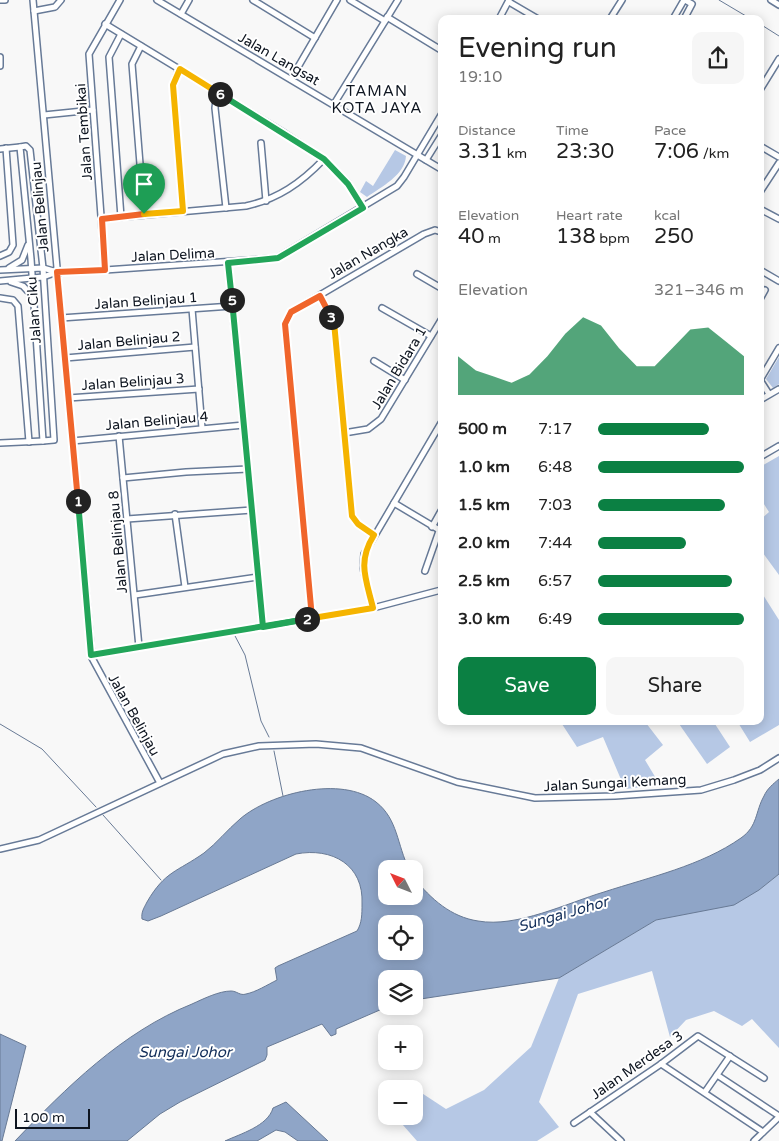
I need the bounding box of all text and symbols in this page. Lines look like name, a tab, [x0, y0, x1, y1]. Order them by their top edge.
street label: Jalan Langsat	[235, 29, 323, 89]
text: Evening run	[458, 31, 617, 65]
button: share	[692, 32, 744, 84]
text: 19:10	[458, 67, 502, 87]
pin: 6	[208, 82, 232, 106]
district label: TAMAN KOTA JAYA	[332, 82, 422, 117]
street label: Jalan Tembikai	[72, 83, 96, 181]
text: 6	[216, 86, 225, 103]
text: Distance	[458, 122, 516, 139]
text: Time	[556, 122, 589, 139]
text: Pace	[654, 122, 686, 139]
text: 3.31	[458, 139, 503, 164]
text: 23:30	[556, 139, 614, 164]
text: 7:06	[654, 139, 699, 164]
text: km	[503, 145, 527, 162]
text: /km	[699, 145, 729, 162]
street label: Jalan Belinjau	[28, 161, 52, 253]
pin	[123, 163, 165, 214]
icon: arrive	[130, 170, 158, 198]
text: Elevation	[458, 207, 519, 224]
text: Heart rate	[556, 207, 623, 224]
text: kcal	[654, 207, 680, 224]
street label: Jalan Nangka	[325, 223, 411, 283]
text: 40	[458, 224, 484, 249]
text: 138	[556, 224, 596, 249]
text: 250	[654, 224, 694, 249]
text: m	[484, 230, 501, 247]
text: bpm	[596, 230, 630, 247]
street label: Jalan Delima	[131, 244, 215, 266]
street label: Jalan Ciku	[23, 276, 45, 344]
text: Elevation	[458, 280, 528, 300]
text: 321–346 m	[654, 280, 744, 300]
pin: 5	[220, 288, 244, 312]
street label: Jalan Belinjau 1	[94, 289, 198, 313]
text: 5	[228, 292, 237, 309]
pin: 3	[318, 304, 344, 330]
text: 3	[327, 309, 336, 326]
street label: Jalan Bidara 1	[368, 324, 430, 412]
street label: Jalan Belinjau 2	[77, 328, 181, 354]
street label: Jalan Belinjau 3	[81, 370, 185, 394]
street label: Jalan Belinjau 4	[105, 408, 209, 434]
text: 500 m	[458, 419, 507, 439]
text: 7:17	[538, 419, 572, 439]
text: 1.0 km	[458, 457, 510, 477]
text: 6:48	[538, 457, 572, 477]
pin: 1	[66, 488, 90, 514]
street label: Jalan Belinjau 8	[105, 490, 131, 594]
text: 1	[74, 493, 83, 510]
text: 1.5 km	[458, 495, 510, 515]
text: 7:03	[538, 495, 572, 515]
text: 2.0 km	[458, 533, 510, 553]
text: 7:44	[538, 533, 572, 553]
text: 2.5 km	[458, 571, 510, 591]
text: 6:57	[538, 571, 572, 591]
pin: 2	[294, 606, 320, 632]
text: 3.0 km	[458, 609, 510, 629]
text: 6:49	[538, 609, 572, 629]
text: 2	[303, 611, 312, 628]
button: Save	[458, 657, 596, 715]
button: Share	[606, 657, 744, 715]
street label: Jalan Belinjau	[105, 671, 163, 759]
street label: Jalan Sungai Kemang	[543, 771, 687, 795]
north arrow	[378, 860, 422, 905]
map controls	[378, 860, 423, 1125]
water label: Sungai Johor	[516, 892, 612, 935]
button: locate	[378, 915, 423, 960]
button: layers	[378, 970, 423, 1015]
button: +	[378, 1025, 423, 1070]
street label: Jalan Merdesa 3	[588, 1027, 686, 1103]
water label: Sungai Johor	[138, 1043, 234, 1061]
button: −	[378, 1080, 423, 1125]
scale bar	[15, 1106, 90, 1129]
text: 100 m	[22, 1109, 65, 1126]

